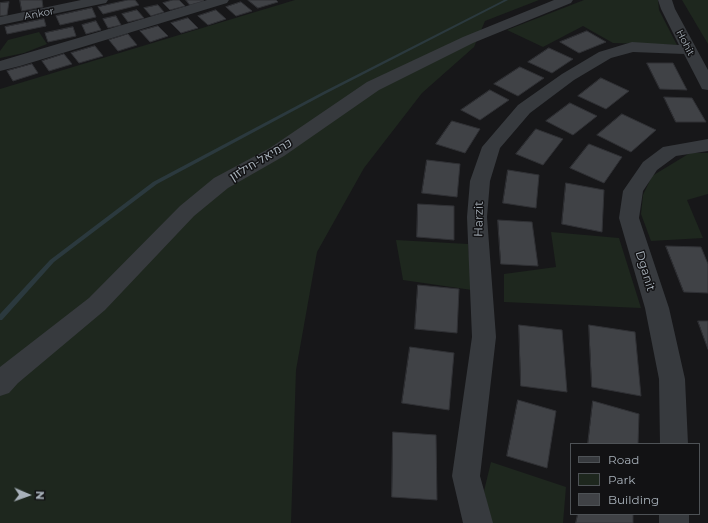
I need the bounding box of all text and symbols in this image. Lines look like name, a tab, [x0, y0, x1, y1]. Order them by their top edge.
street label: Ankor	[23, 5, 55, 23]
street label: Hohit	[673, 28, 697, 58]
street label: כרמיאל-חילזון	[227, 136, 295, 184]
street label: Harzit	[471, 201, 487, 237]
street label: Dganit	[632, 249, 658, 293]
legend	[570, 443, 700, 515]
text: Road	[608, 452, 639, 467]
text: Park	[608, 472, 635, 487]
north arrow	[8, 475, 48, 515]
text: N	[33, 491, 47, 500]
text: Building	[608, 492, 659, 507]

